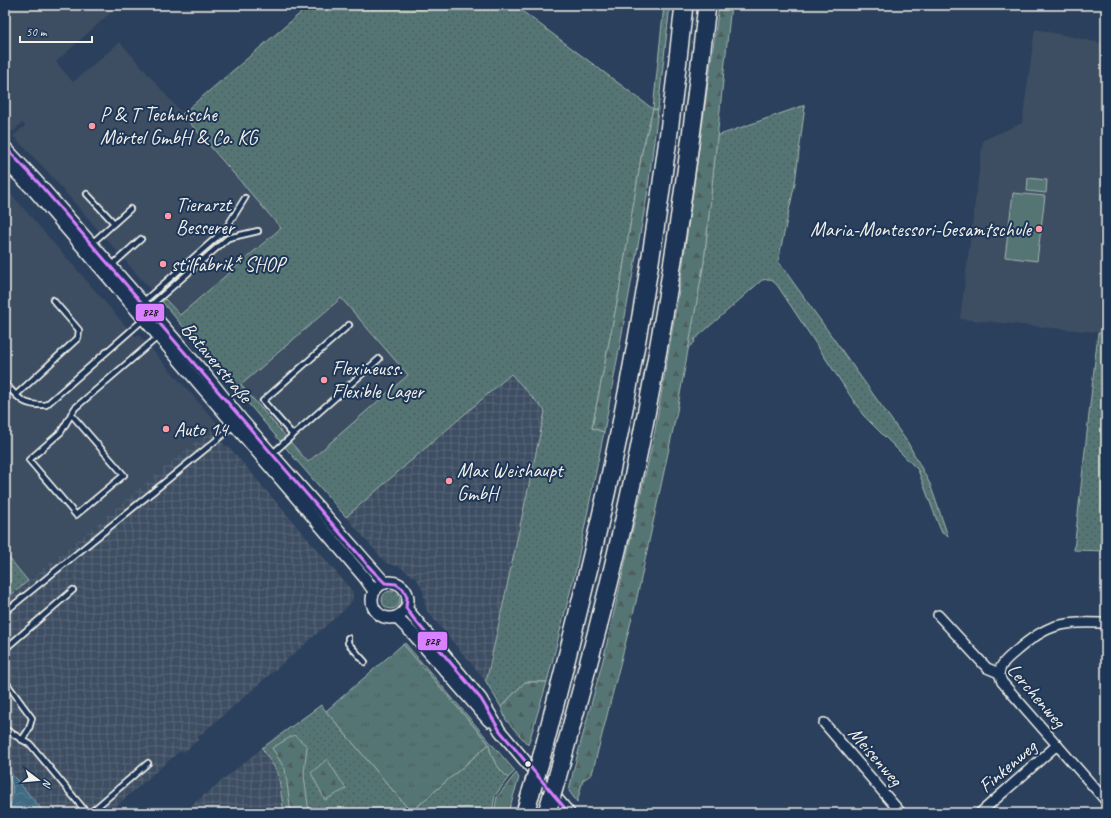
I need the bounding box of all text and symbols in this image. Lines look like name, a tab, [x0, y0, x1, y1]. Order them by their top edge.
scale bar	[20, 18, 92, 44]
text: 50 m	[26, 24, 48, 40]
place label: P & T Technische Mörtel GmbH & Co. KG	[100, 102, 259, 150]
marker: P & T Technische Mörtel GmbH & Co. KG	[87, 121, 97, 131]
place label: Tierarzt Besserer	[176, 192, 236, 240]
marker: Tierarzt Besserer	[163, 211, 173, 221]
place label: Maria-Montessori-Gesamtschule	[810, 217, 1032, 242]
marker: Maria-Montessori-Gesamtschule	[1034, 224, 1044, 234]
place label: stilfabrik* SHOP	[171, 252, 287, 277]
marker: stilfabrik* SHOP	[158, 259, 168, 269]
line badge: 828	[135, 303, 165, 322]
text: 828	[143, 305, 159, 319]
street label: Bataverstraße	[176, 317, 259, 409]
place label: Flexineuss. Flexible Lager	[332, 356, 425, 404]
marker: Flexineuss. Flexible Lager	[319, 375, 329, 385]
place label: Auto 14	[174, 417, 230, 442]
marker: Auto 14	[161, 424, 171, 434]
place label: Max Weishaupt GmbH	[457, 458, 565, 506]
marker: Max Weishaupt GmbH	[444, 476, 454, 486]
line badge: 828	[417, 631, 448, 651]
text: 828	[425, 634, 441, 648]
street label: Lerchenweg	[1002, 658, 1073, 734]
street label: Meisenweg	[843, 721, 909, 792]
street label: Finkenweg	[973, 733, 1043, 798]
unlabelled marker	[523, 759, 533, 769]
north arrow	[18, 760, 58, 800]
text: N	[39, 778, 55, 790]

